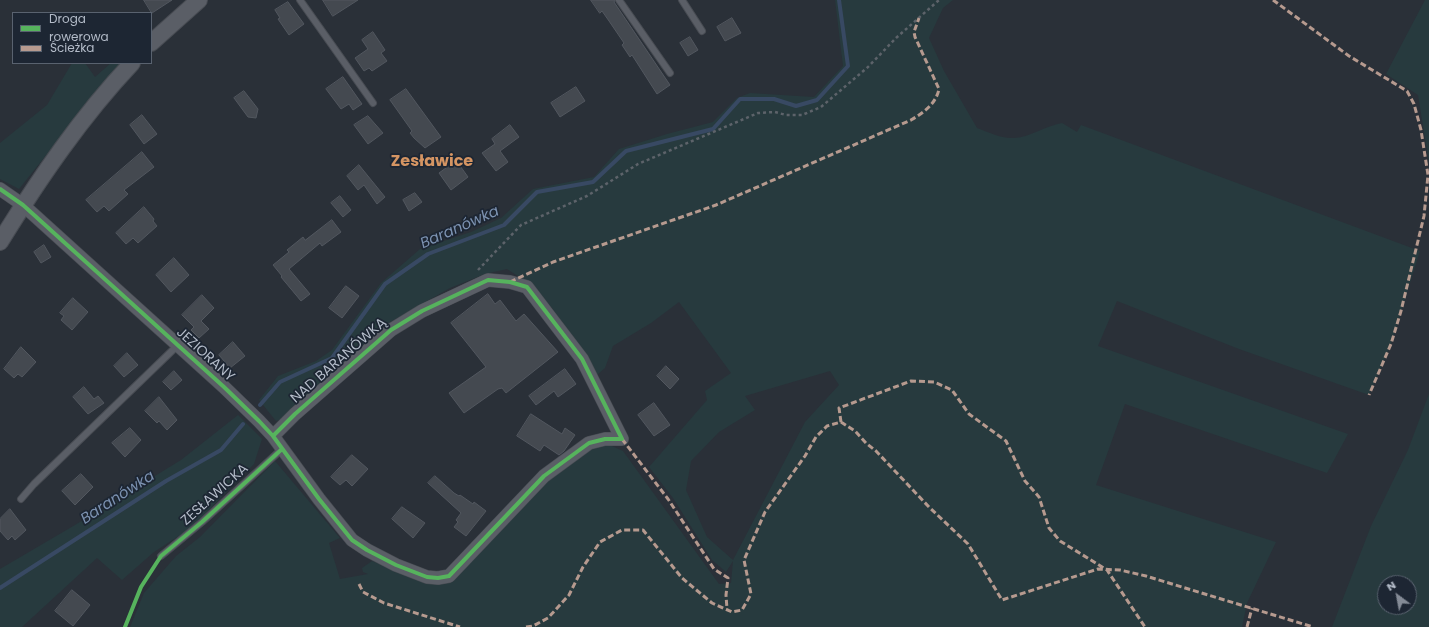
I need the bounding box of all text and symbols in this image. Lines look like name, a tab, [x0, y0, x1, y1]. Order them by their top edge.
text: Droga rowerowa	[49, 10, 109, 45]
legend	[12, 12, 152, 64]
text: Ścieżka	[50, 39, 94, 56]
district label: Zesławice	[391, 152, 473, 172]
water label: Baranówka	[418, 203, 502, 253]
street label: NAD BARANÓWKĄ	[288, 315, 390, 407]
street label: JEZIORANY	[172, 324, 238, 386]
street label: ZESŁAWICKA	[178, 461, 252, 529]
water label: Baranówka	[78, 467, 158, 529]
north arrow	[1377, 575, 1417, 615]
text: N	[1383, 577, 1399, 595]

